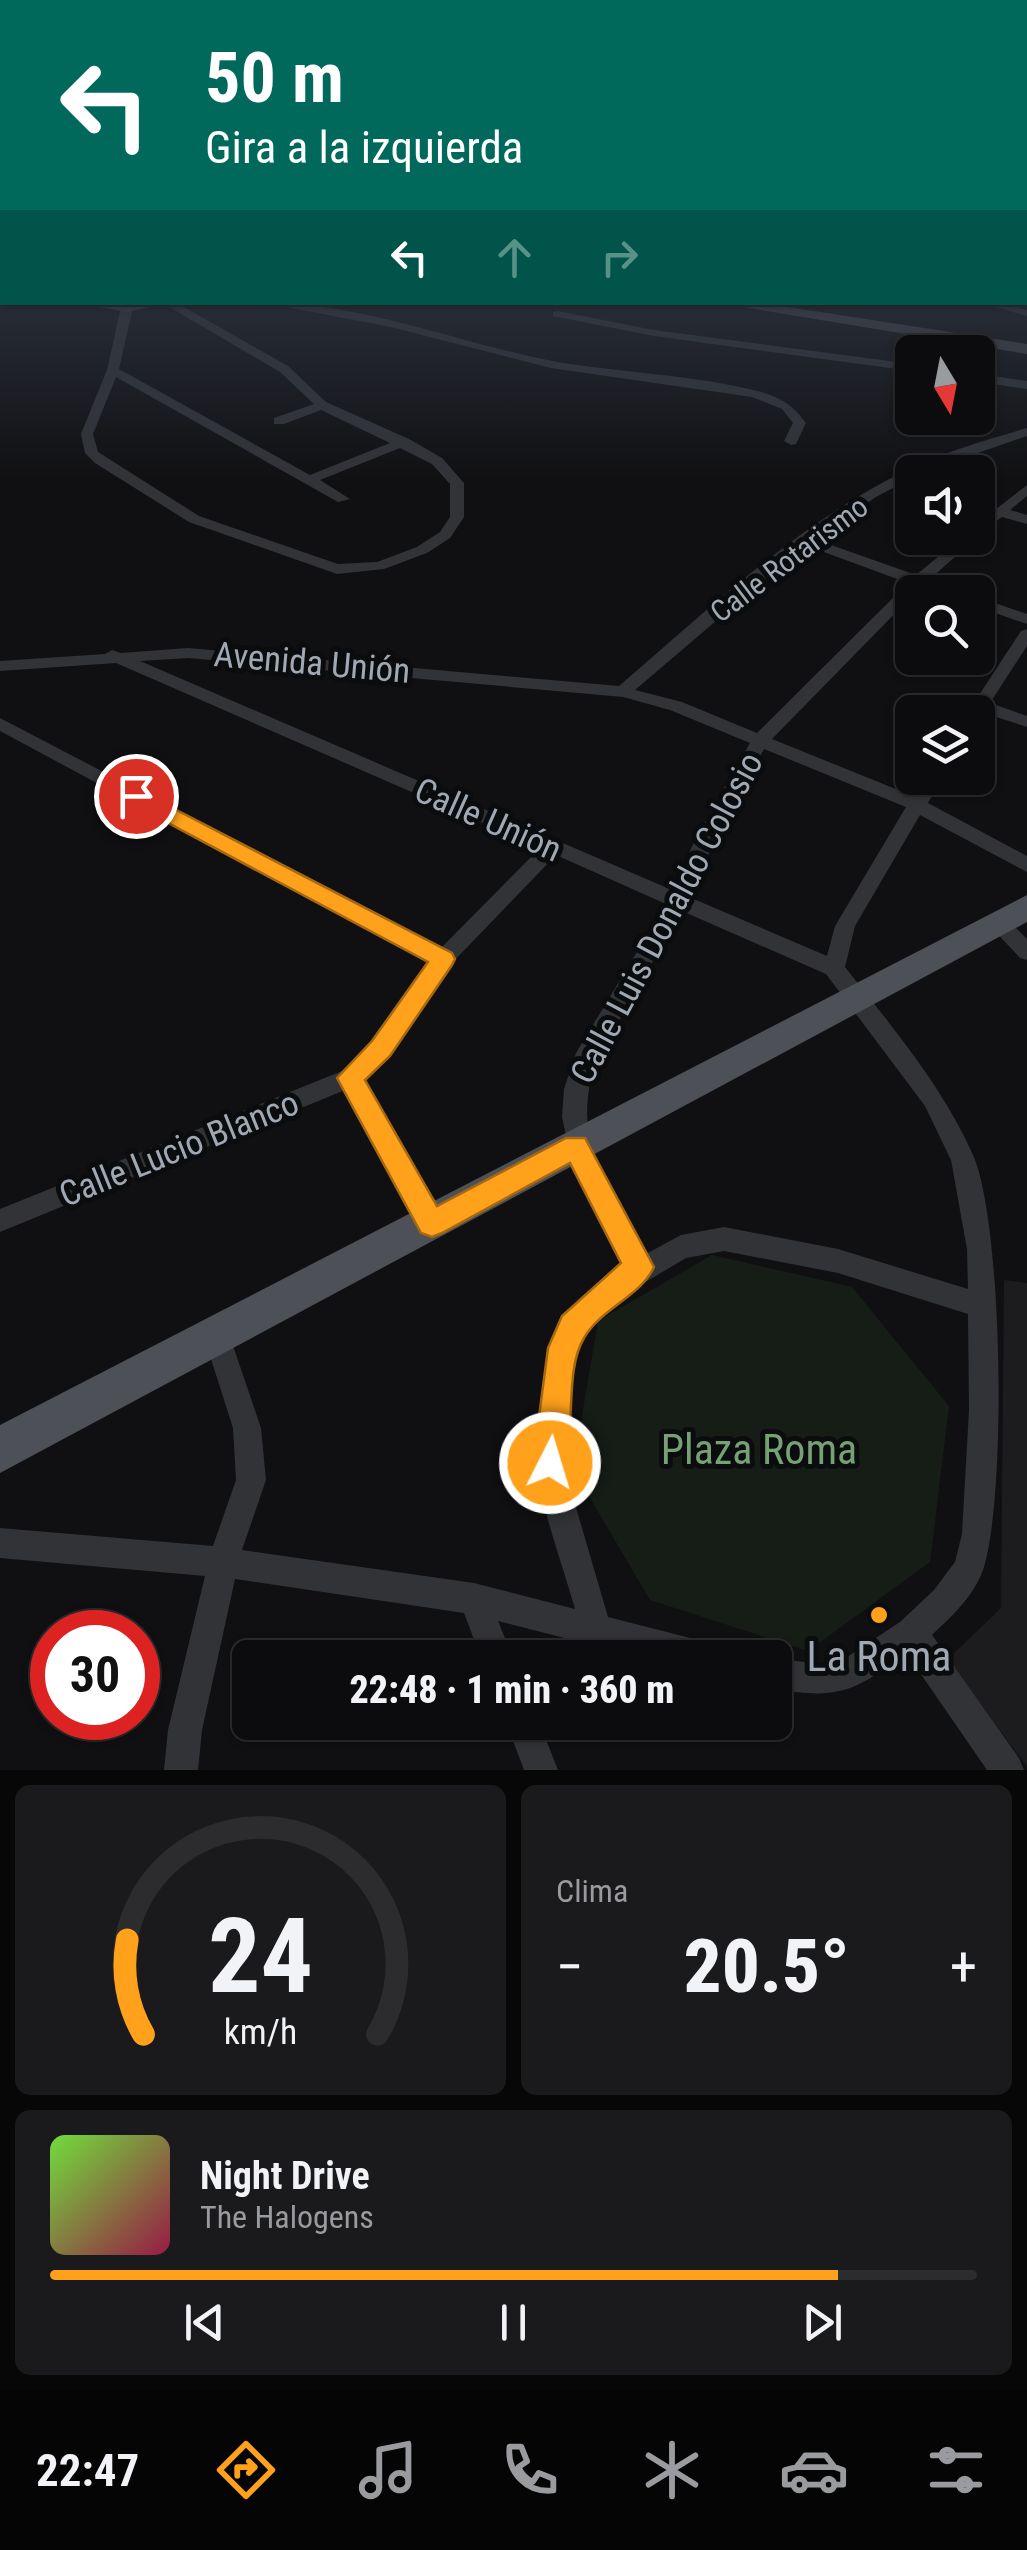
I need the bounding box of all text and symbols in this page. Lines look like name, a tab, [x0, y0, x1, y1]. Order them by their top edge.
text: 50 m	[205, 37, 344, 119]
icon: left	[40, 40, 170, 170]
text: Gira a la izquierda	[205, 121, 523, 174]
icon: left	[382, 230, 437, 285]
icon: ahead	[487, 230, 542, 285]
icon: right	[592, 230, 647, 285]
north arrow	[895, 335, 995, 435]
map controls	[895, 335, 995, 795]
button: sound	[895, 455, 995, 555]
street label: Calle Rotarismo	[704, 489, 874, 629]
button: search	[895, 575, 995, 675]
street label: Avenida Unión	[212, 634, 412, 692]
button: layers	[895, 695, 995, 795]
street label: Calle Luis Donaldo Colosio	[562, 746, 772, 1090]
pin	[94, 754, 179, 839]
icon: arrive	[109, 769, 164, 824]
street label: Calle Unión	[408, 769, 568, 871]
street label: Calle Lucio Blanco	[53, 1082, 305, 1216]
position arrow	[498, 1411, 602, 1515]
park label: Plaza Roma	[661, 1425, 857, 1474]
marker: La Roma	[868, 1604, 890, 1626]
speed limit sign: 30	[30, 1610, 160, 1740]
place label: La Roma	[807, 1632, 951, 1681]
text: 22:48 · 1 min · 360 m	[350, 1668, 674, 1712]
text: Clima	[556, 1872, 628, 1910]
text: 24	[208, 1896, 313, 2017]
text: 20.5°	[684, 1922, 850, 2010]
text: −	[556, 1935, 584, 1999]
text: +	[950, 1935, 977, 1999]
text: km/h	[224, 2011, 297, 2053]
text: Night Drive	[200, 2154, 370, 2198]
text: The Halogens	[200, 2198, 374, 2236]
icon: previous	[177, 2295, 232, 2350]
icon: pause	[486, 2295, 541, 2350]
icon: next	[795, 2295, 850, 2350]
icon: directions	[211, 2435, 281, 2505]
icon: music	[353, 2435, 423, 2505]
icon: phone	[495, 2435, 565, 2505]
icon: climate	[637, 2435, 707, 2505]
icon: car	[779, 2435, 849, 2505]
icon: filters	[921, 2435, 991, 2505]
text: 22:47	[36, 2444, 139, 2497]

